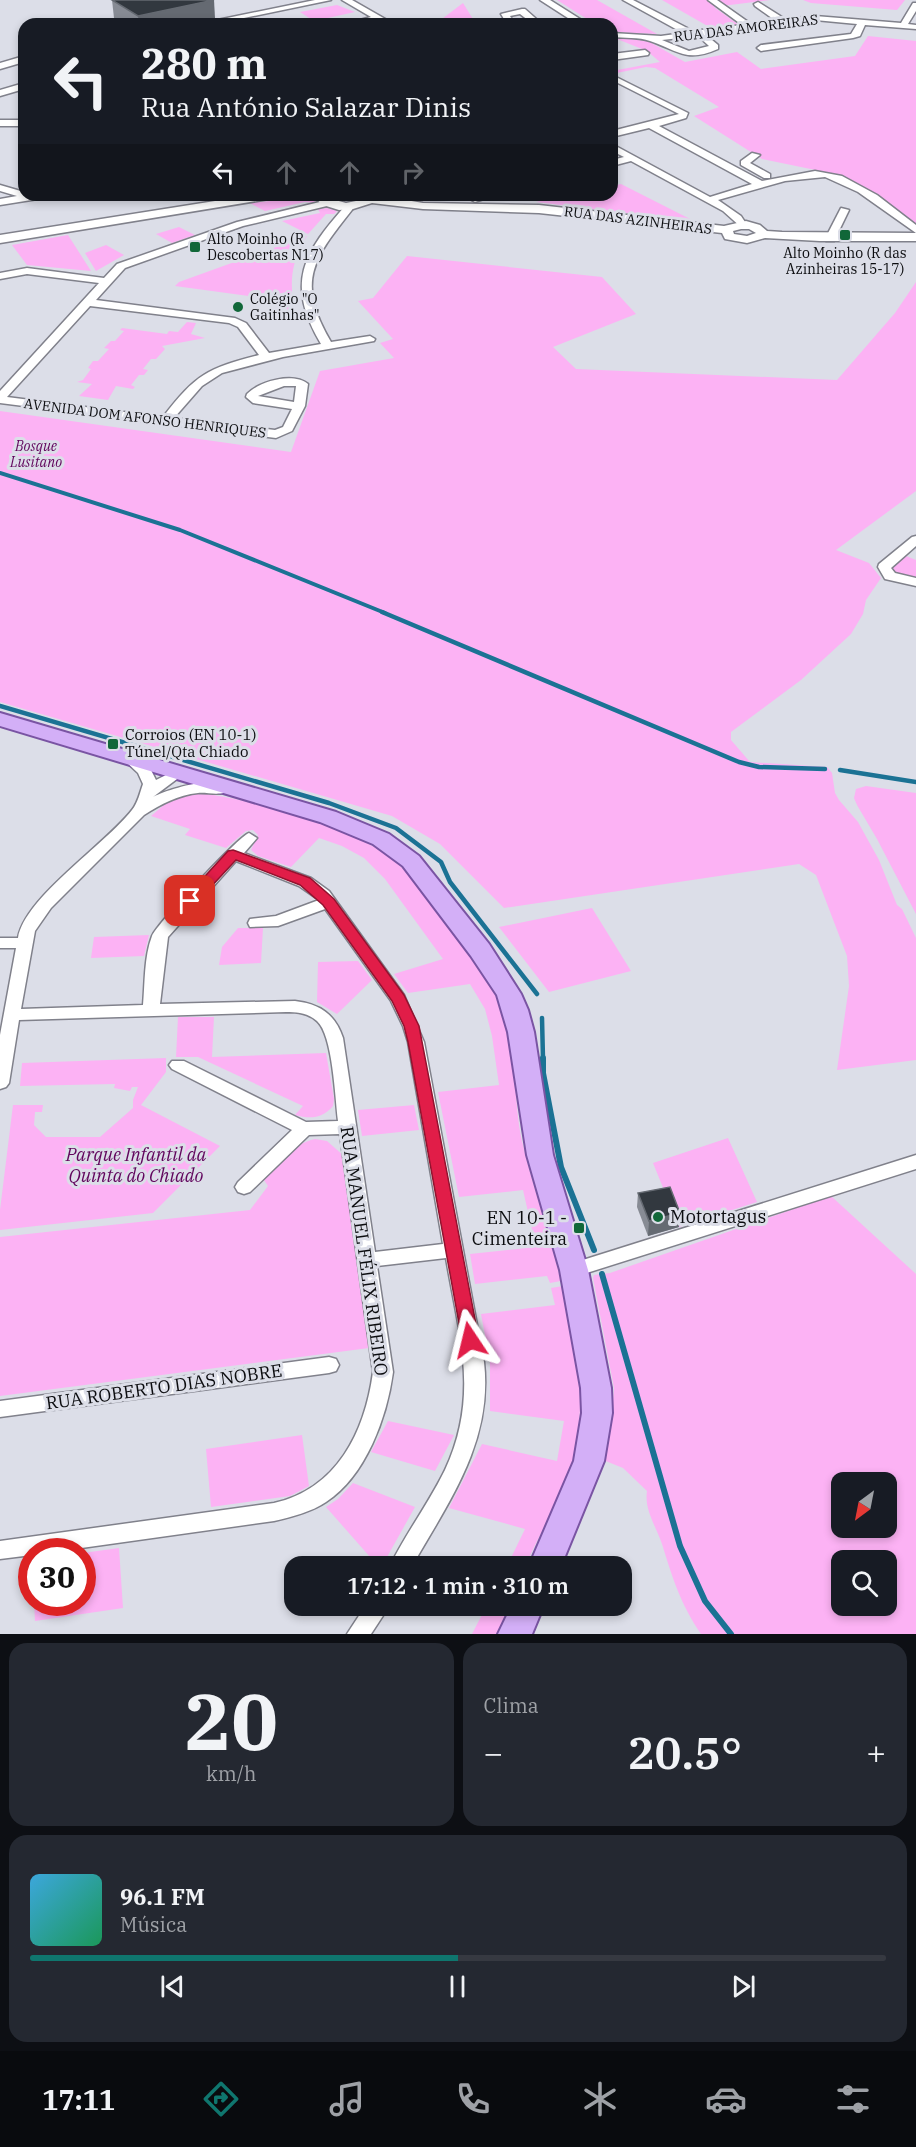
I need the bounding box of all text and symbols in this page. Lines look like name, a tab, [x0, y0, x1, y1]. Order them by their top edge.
street label: RUA DAS AMOREIRAS	[673, 10, 819, 46]
text: 280 m	[141, 36, 267, 91]
icon: left	[42, 42, 120, 120]
text: Rua António Salazar Dinis	[141, 89, 471, 124]
icon: left	[207, 156, 240, 189]
icon: ahead	[270, 156, 303, 189]
icon: ahead	[333, 156, 366, 189]
icon: right	[396, 156, 429, 189]
street label: RUA DAS AZINHEIRAS	[563, 202, 713, 238]
marker: Alto Moinho (R das Azinheiras 15-17)	[838, 228, 852, 242]
place label: Alto Moinho (R Descobertas N17)	[207, 230, 324, 264]
marker: Alto Moinho (R Descobertas N17)	[188, 240, 202, 254]
place label: Alto Moinho (R das Azinheiras 15-17)	[783, 244, 907, 278]
place label: Colégio "O Gaitinhas"	[250, 290, 319, 324]
marker: Colégio "O Gaitinhas"	[231, 300, 245, 314]
street label: AVENIDA DOM AFONSO HENRIQUES	[23, 394, 267, 442]
park label: Bosque Lusitano	[9, 437, 62, 471]
place label: Corroios (EN 10-1) Túnel/Qta Chiado	[125, 725, 256, 761]
marker: Corroios (EN 10-1) Túnel/Qta Chiado	[106, 737, 120, 751]
pin	[164, 875, 215, 926]
icon: arrive	[173, 884, 206, 917]
street label: RUA MANUEL FÉLIX RIBEIRO	[336, 1125, 393, 1377]
park label: Parque Infantil da Quinta do Chiado	[65, 1143, 206, 1187]
place label: Motortagus	[670, 1205, 766, 1228]
place label: EN 10-1 - Cimenteira	[472, 1206, 567, 1250]
marker: Motortagus	[651, 1210, 665, 1224]
marker: EN 10-1 - Cimenteira	[572, 1221, 586, 1235]
position arrow	[438, 1308, 502, 1372]
street label: RUA ROBERTO DIAS NOBRE	[44, 1359, 284, 1414]
north arrow	[831, 1472, 897, 1538]
map controls	[831, 1472, 897, 1616]
speed limit sign: 30	[18, 1538, 96, 1616]
button: search	[831, 1550, 897, 1616]
text: 17:12 · 1 min · 310 m	[347, 1571, 569, 1600]
text: 20	[184, 1670, 278, 1771]
text: Clima	[484, 1692, 539, 1719]
text: 20.5°	[627, 1723, 742, 1781]
text: −	[484, 1731, 503, 1774]
text: +	[866, 1731, 886, 1774]
text: km/h	[206, 1760, 257, 1787]
text: 96.1 FM	[120, 1882, 205, 1911]
text: Música	[120, 1911, 187, 1938]
icon: previous	[156, 1970, 189, 2003]
icon: pause	[441, 1970, 474, 2003]
icon: next	[727, 1970, 760, 2003]
icon: directions	[200, 2078, 242, 2120]
icon: music	[326, 2078, 368, 2120]
icon: phone	[452, 2078, 494, 2120]
icon: climate	[579, 2078, 621, 2120]
icon: car	[705, 2078, 747, 2120]
icon: filters	[832, 2078, 874, 2120]
text: 17:11	[42, 2082, 115, 2117]

